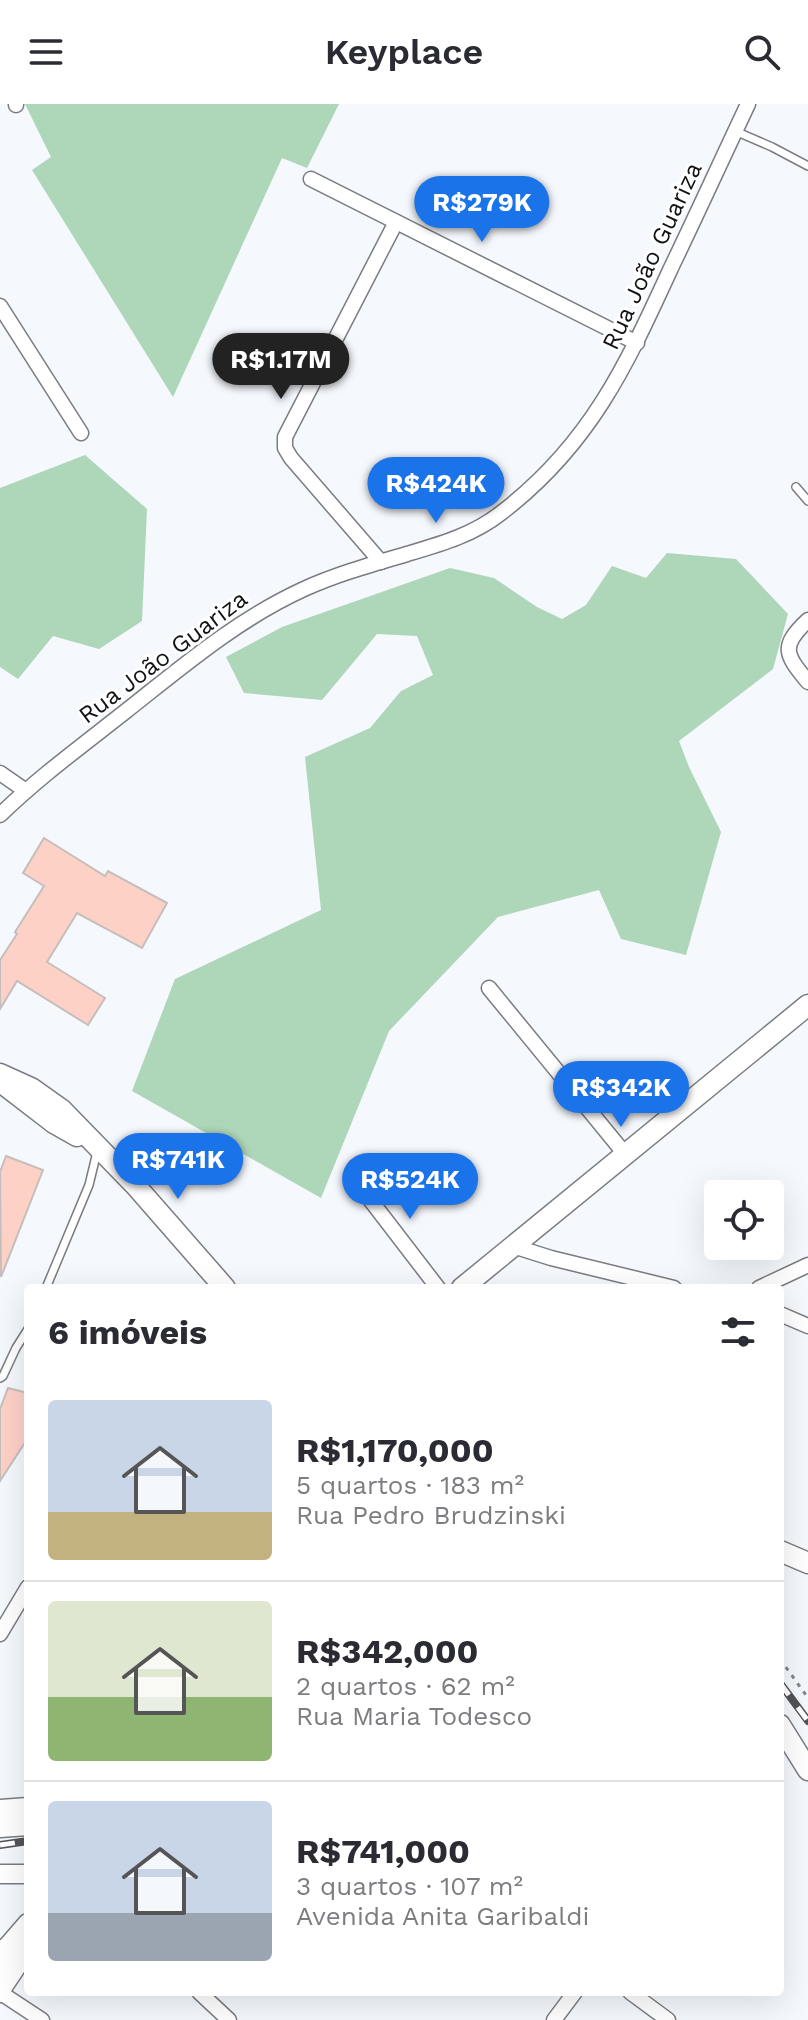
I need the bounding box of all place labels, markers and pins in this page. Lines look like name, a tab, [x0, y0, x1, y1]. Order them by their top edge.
pin: R$279K	[417, 176, 547, 244]
pin: R$1.17M	[207, 333, 355, 401]
pin: R$424K	[371, 457, 501, 525]
pin: R$342K	[556, 1061, 686, 1129]
pin: R$741K	[113, 1133, 243, 1201]
pin: R$524K	[345, 1153, 475, 1221]

